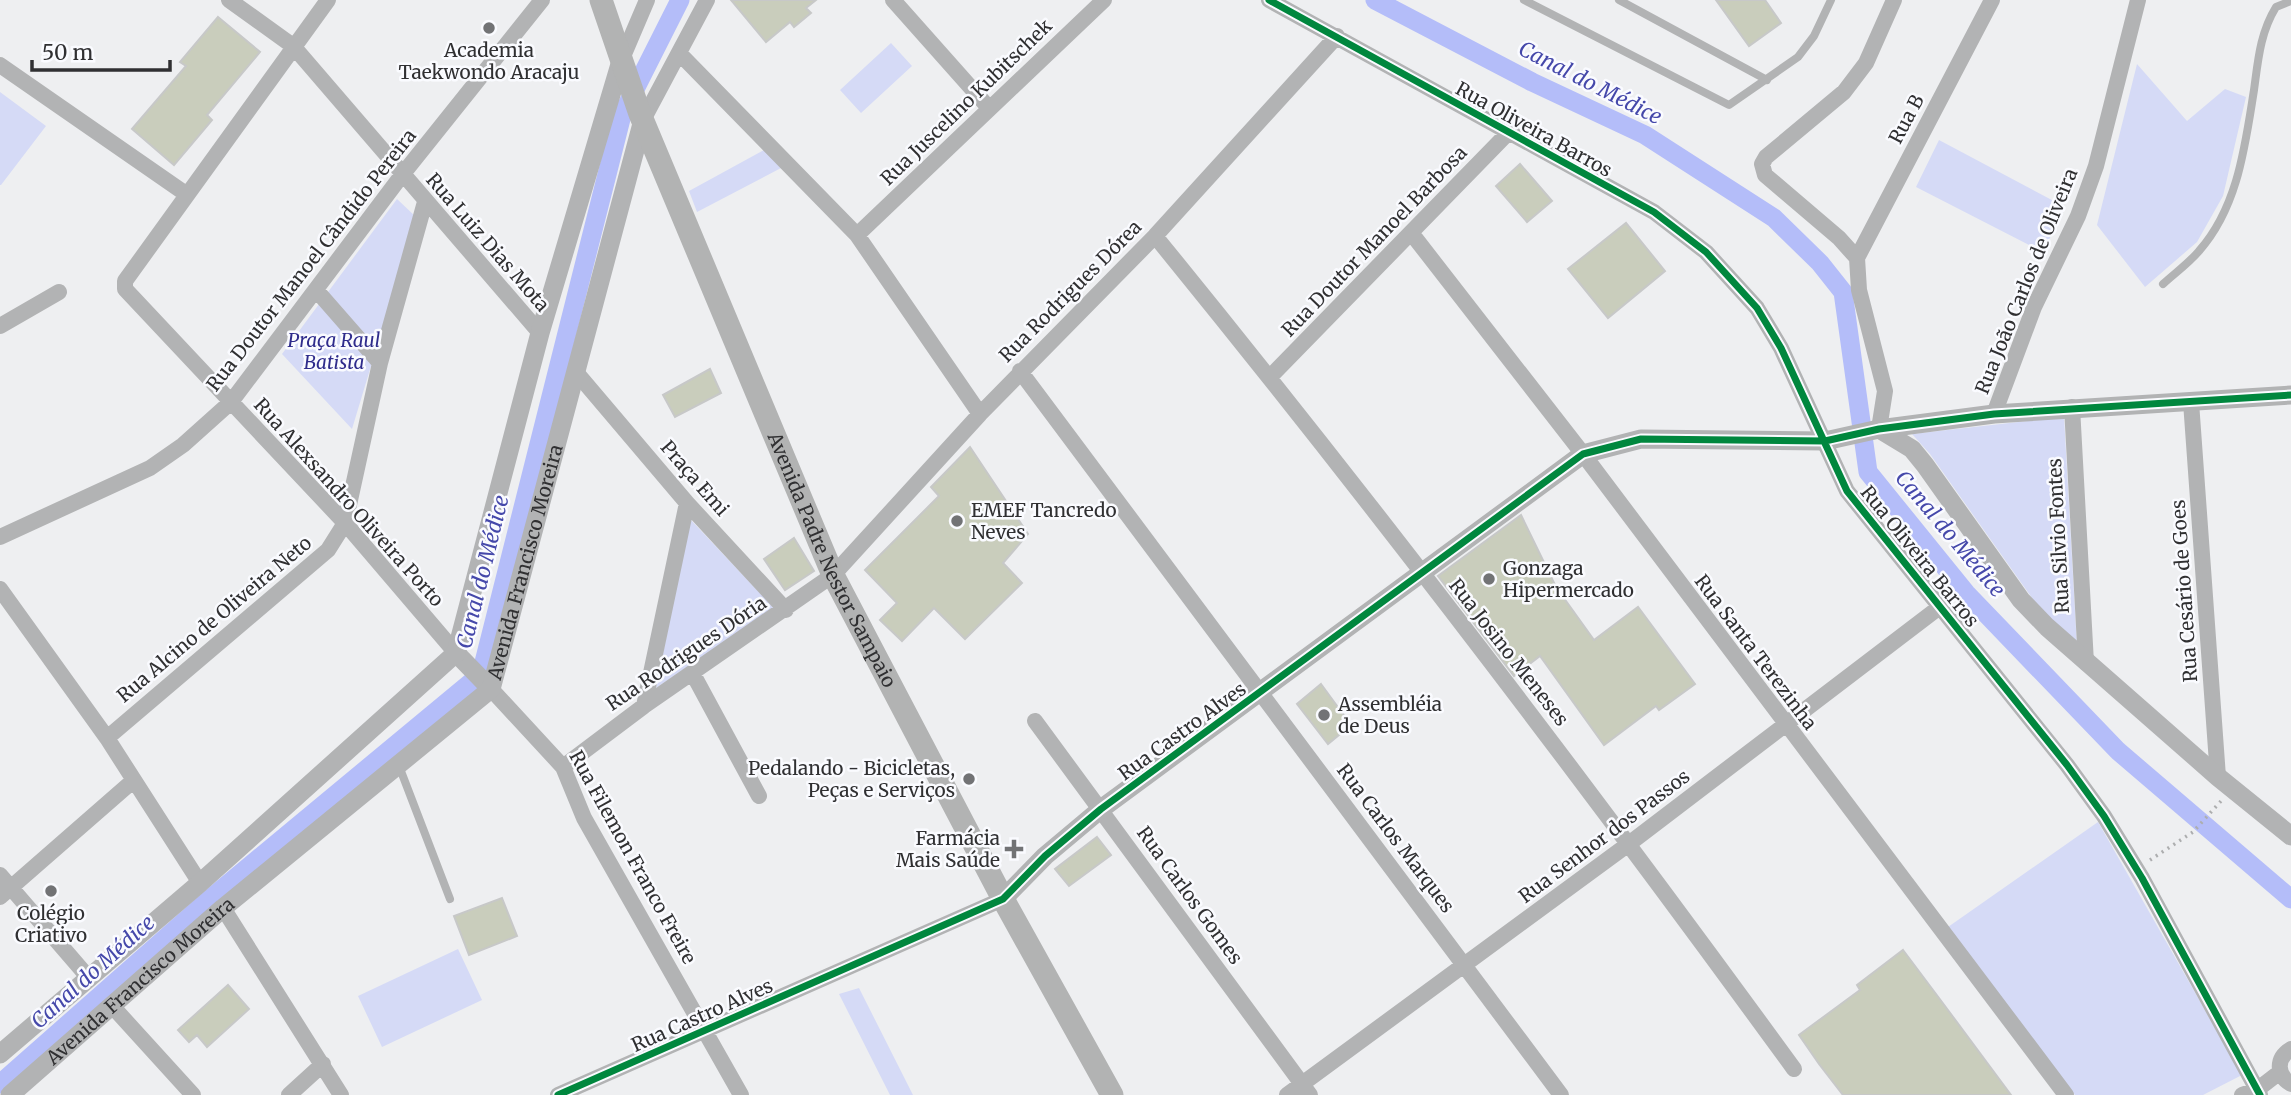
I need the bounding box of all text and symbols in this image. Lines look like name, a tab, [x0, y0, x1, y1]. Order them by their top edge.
street label: Rua Juscelino Kubitschek	[875, 14, 1057, 190]
marker: Academia Taekwondo Aracaju	[481, 20, 497, 36]
scale bar	[32, 28, 170, 72]
water label: Canal do Médice	[1514, 35, 1667, 130]
place label: Academia Taekwondo Aracaju	[399, 38, 580, 84]
text: 50 m	[42, 39, 93, 66]
street label: Rua Oliveira Barros	[1452, 76, 1616, 182]
street label: Rua B	[1883, 90, 1929, 148]
street label: Rua Doutor Manoel Cândido Pereira	[201, 124, 421, 396]
street label: Rua Doutor Manoel Barbosa	[1276, 141, 1472, 341]
street label: Rua João Carlos de Oliveira	[1970, 165, 2082, 397]
street label: Rua Luiz Dias Mota	[421, 168, 555, 316]
street label: Rua Rodrigues Dórea	[994, 215, 1146, 367]
park label: Praça Raul Batista	[288, 328, 380, 374]
street label: Rua Alexsandro Oliveira Porto	[249, 393, 449, 611]
street label: Avenida Padre Nestor Sampaio	[762, 428, 902, 691]
street label: Praça Emi	[656, 435, 734, 521]
street label: Avenida Francisco Moreira	[482, 442, 568, 683]
street label: Rua Silvio Fontes	[2042, 458, 2074, 614]
water label: Canal do Médice	[1889, 465, 2011, 603]
street label: Rua Oliveira Barros	[1856, 480, 1984, 632]
water label: Canal do Médice	[450, 492, 515, 652]
place label: EMEF Tancredo Neves	[971, 498, 1117, 544]
street label: Rua Cesário de Goes	[2166, 499, 2202, 683]
marker: EMEF Tancredo Neves	[949, 513, 965, 529]
street label: Rua Alcino de Oliveira Neto	[112, 531, 316, 707]
place label: Gonzaga Hipermercado	[1503, 556, 1634, 602]
street label: Rua Santa Terezinha	[1690, 570, 1822, 734]
marker: Gonzaga Hipermercado	[1481, 571, 1497, 587]
street label: Rua Josino Meneses	[1444, 573, 1574, 731]
street label: Rua Rodrigues Dória	[601, 590, 771, 716]
street label: Rua Castro Alves	[1113, 677, 1251, 785]
place label: Assembléia de Deus	[1337, 692, 1442, 738]
marker: Assembléia de Deus	[1316, 707, 1332, 723]
street label: Rua Filemon Franco Freire	[564, 746, 702, 968]
place label: Pedalando - Bicicletas, Peças e Serviços	[748, 756, 955, 802]
street label: Rua Carlos Marques	[1332, 759, 1460, 917]
street label: Rua Senhor dos Passos	[1514, 764, 1694, 908]
marker: Pedalando - Bicicletas, Peças e Serviços	[961, 771, 977, 787]
street label: Rua Carlos Gomes	[1132, 821, 1248, 969]
place label: Farmácia Mais Saúde	[896, 826, 1000, 872]
marker: Farmácia Mais Saúde	[1006, 841, 1022, 857]
marker: Colégio Criativo	[43, 883, 59, 899]
street label: Avenida Francisco Moreira	[40, 892, 239, 1071]
place label: Colégio Criativo	[15, 901, 87, 947]
water label: Canal do Médice	[25, 909, 160, 1034]
street label: Rua Castro Alves	[628, 973, 776, 1057]

